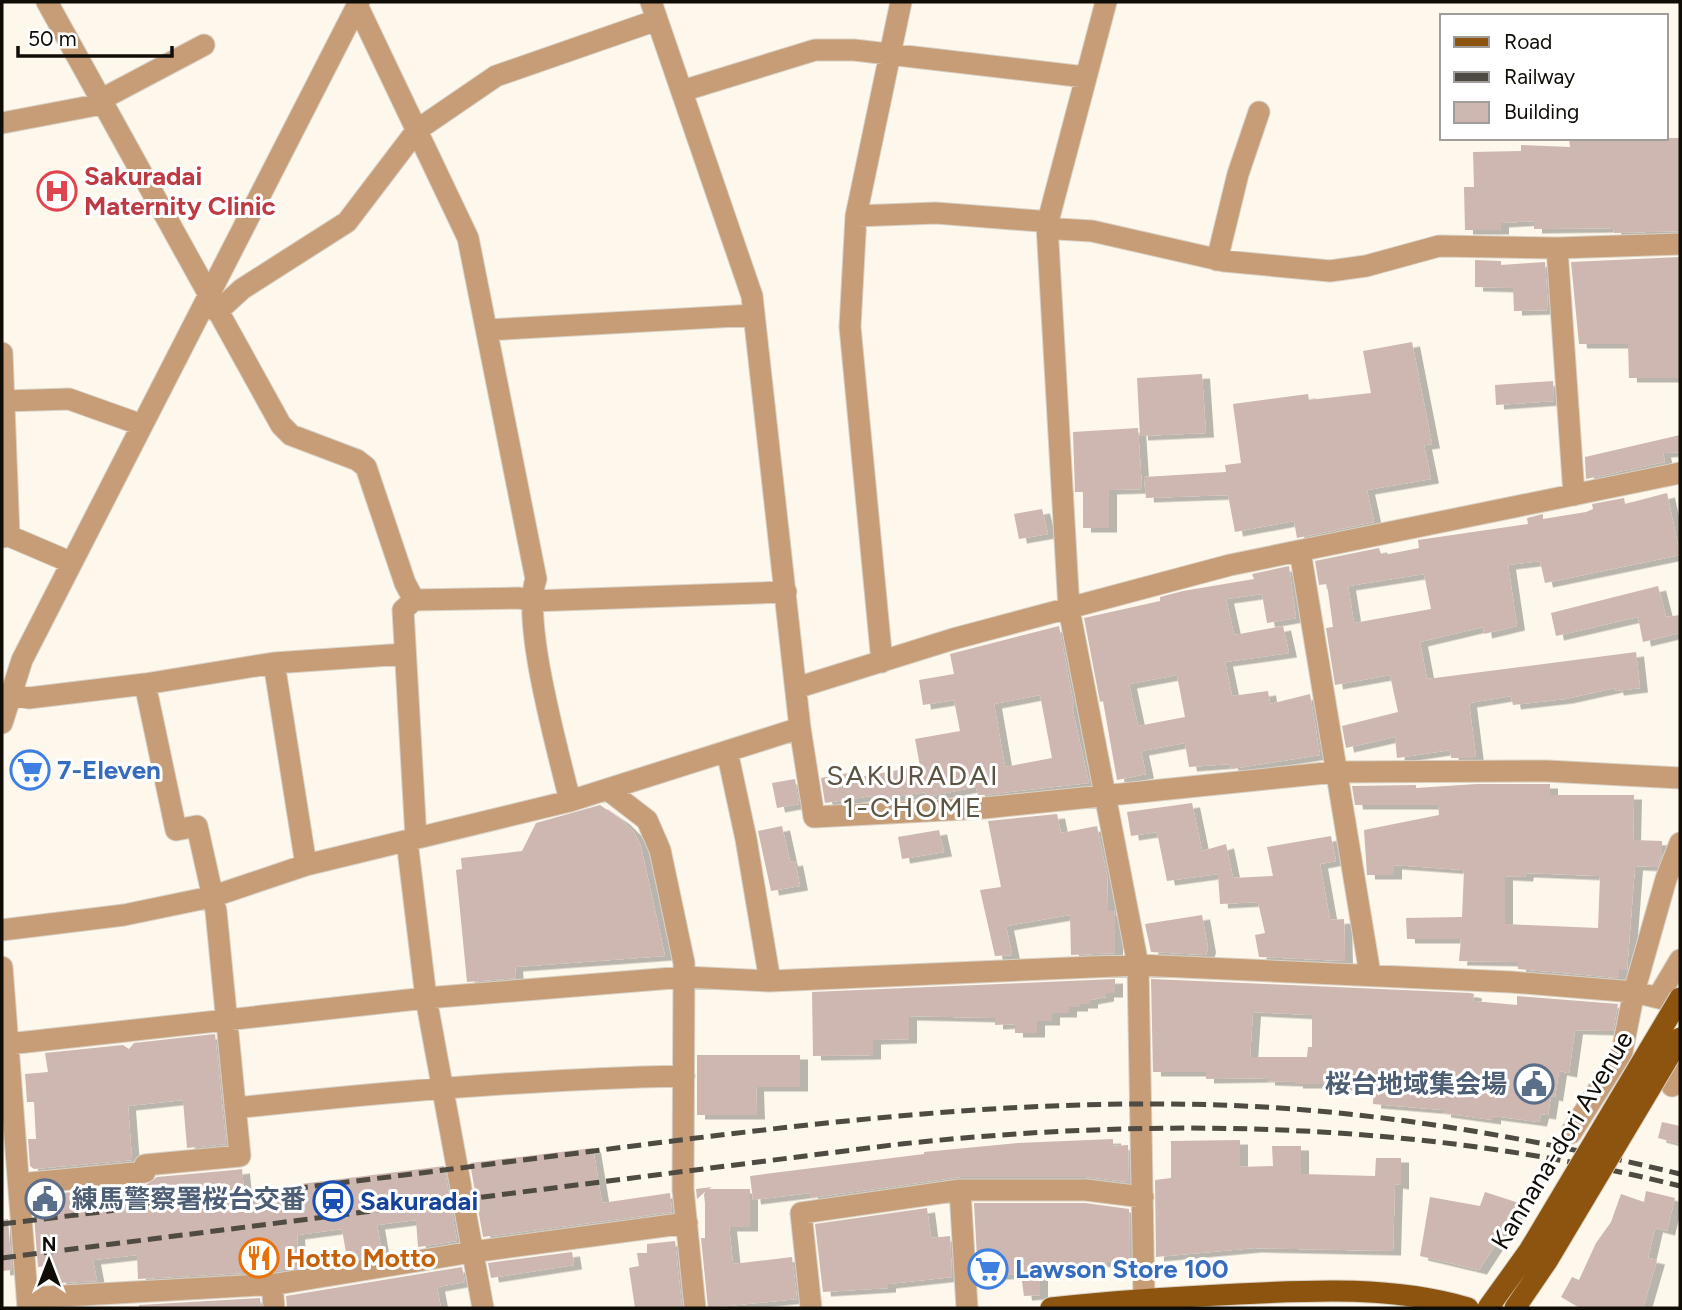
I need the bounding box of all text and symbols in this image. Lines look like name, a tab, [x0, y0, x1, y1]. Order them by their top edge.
scale bar	[18, 14, 172, 58]
legend	[1440, 14, 1668, 140]
text: 50 m	[28, 26, 77, 51]
text: Road	[1504, 29, 1552, 54]
text: Railway	[1504, 64, 1575, 89]
text: Building	[1504, 99, 1579, 124]
place label: Sakuradai Maternity Clinic	[84, 160, 276, 222]
hospital icon: Sakuradai Maternity Clinic	[36, 170, 78, 212]
supermarket icon: 7-Eleven	[9, 749, 51, 791]
place label: 7-Eleven	[57, 754, 161, 786]
district label: SAKURADAI 1-CHOME	[826, 758, 1000, 824]
street label: Kannana-dori Avenue	[1484, 1025, 1640, 1255]
public building icon: 桜台地域集会場	[1513, 1063, 1555, 1105]
place label: 桜台地域集会場	[1325, 1068, 1507, 1100]
public building icon: 練馬警察署桜台交番	[24, 1178, 66, 1220]
station icon: Sakuradai	[312, 1180, 354, 1222]
place label: 練馬警察署桜台交番	[72, 1183, 306, 1215]
place label: Sakuradai	[360, 1185, 478, 1217]
north arrow	[14, 1226, 84, 1296]
text: N	[42, 1233, 56, 1256]
restaurant icon: Hotto Motto	[238, 1237, 280, 1279]
place label: Hotto Motto	[286, 1242, 436, 1274]
supermarket icon: Lawson Store 100	[967, 1248, 1009, 1290]
place label: Lawson Store 100	[1015, 1253, 1229, 1285]

